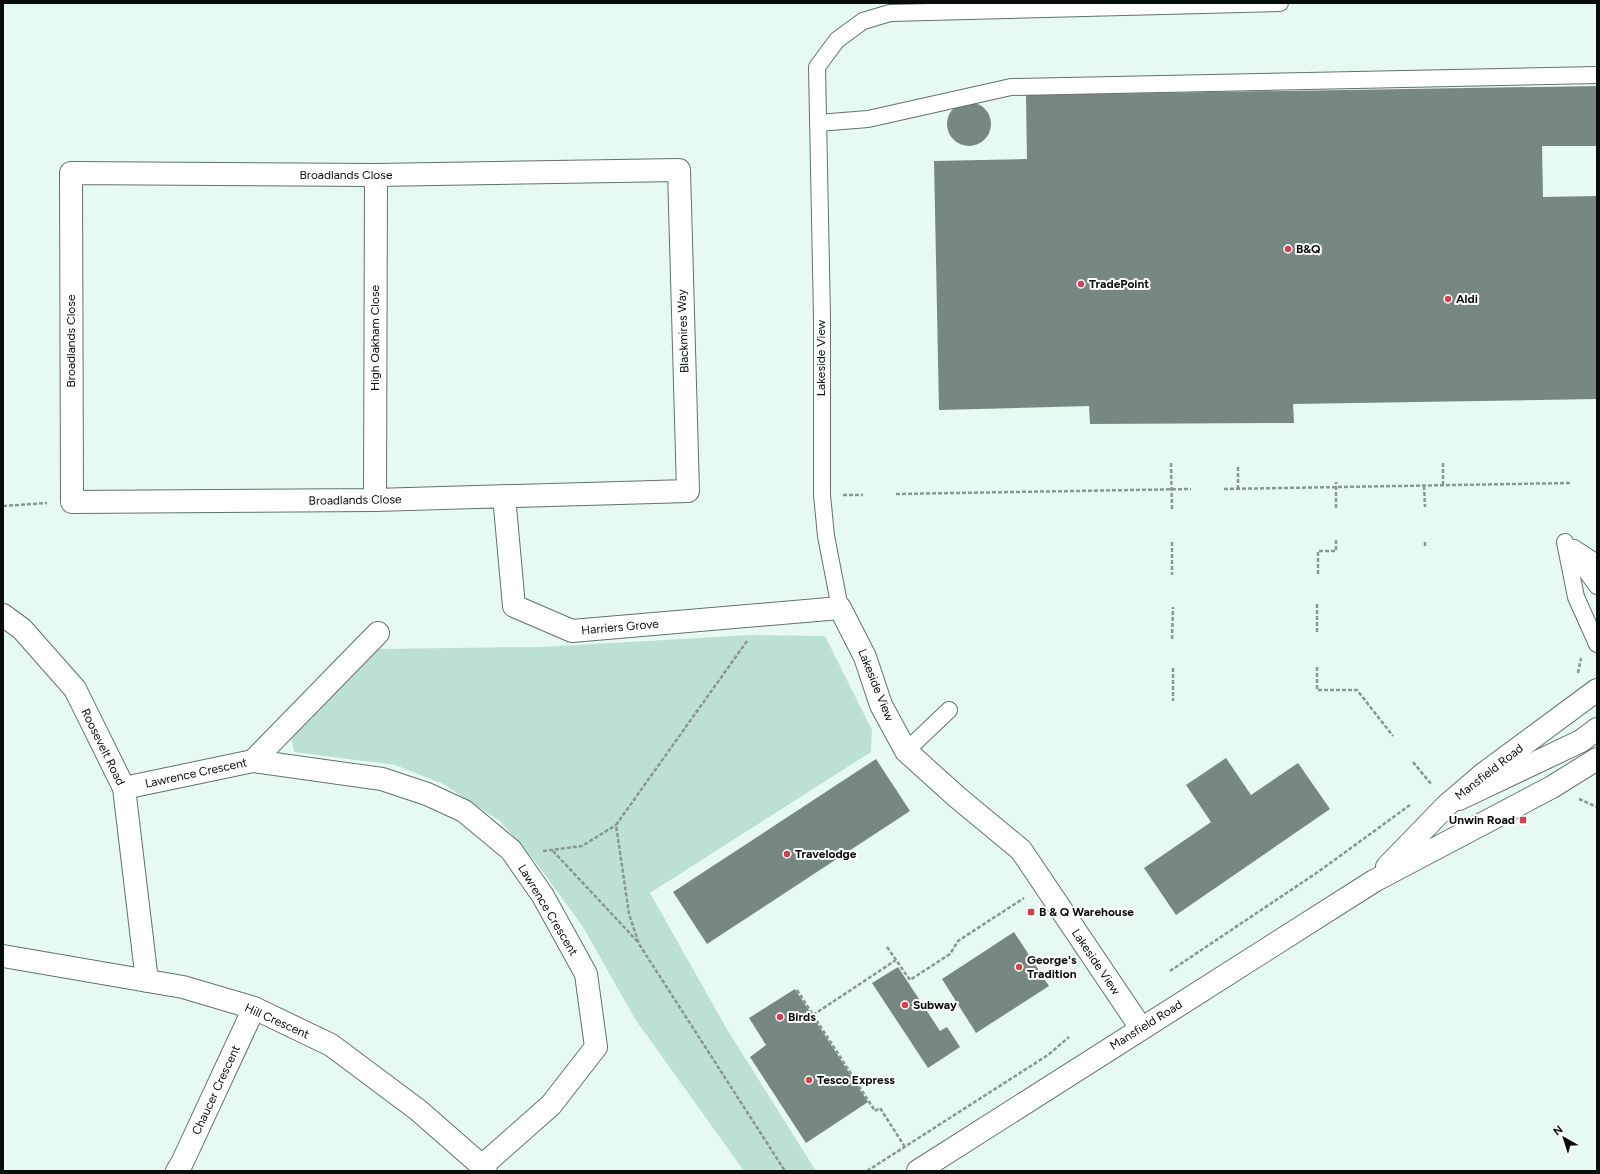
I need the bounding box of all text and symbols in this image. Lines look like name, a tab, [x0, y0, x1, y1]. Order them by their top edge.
street label: Broadlands Close	[300, 168, 393, 182]
place label: B&Q	[1296, 242, 1321, 256]
marker: B&Q	[1283, 244, 1293, 254]
place label: TradePoint	[1089, 277, 1149, 291]
marker: TradePoint	[1076, 279, 1086, 289]
street label: High Oakham Close	[368, 284, 382, 391]
street label: Blackmires Way	[675, 288, 691, 373]
place label: Aldi	[1456, 292, 1478, 306]
street label: Broadlands Close	[64, 294, 78, 387]
marker: Aldi	[1443, 294, 1453, 304]
street label: Lakeside View	[814, 319, 828, 396]
street label: Broadlands Close	[308, 492, 402, 508]
street label: Harriers Grove	[581, 617, 660, 637]
street label: Lakeside View	[855, 647, 897, 724]
street label: Roosevelt Road	[78, 706, 128, 788]
street label: Mansfield Road	[1452, 741, 1526, 803]
street label: Lawrence Crescent	[144, 755, 249, 791]
place label: Unwin Road	[1449, 813, 1515, 827]
marker: Unwin Road	[1518, 815, 1528, 825]
place label: Travelodge	[795, 847, 857, 861]
marker: Travelodge	[782, 849, 792, 859]
street label: Lawrence Crescent	[515, 862, 581, 959]
place label: B & Q Warehouse	[1039, 905, 1134, 919]
marker: B & Q Warehouse	[1026, 907, 1036, 917]
street label: Lakeside View	[1069, 926, 1123, 998]
place label: George's Tradition	[1027, 953, 1077, 981]
marker: George's Tradition	[1014, 962, 1024, 972]
street label: Mansfield Road	[1107, 997, 1185, 1053]
place label: Subway	[913, 998, 957, 1012]
marker: Subway	[900, 1000, 910, 1010]
street label: Hill Crescent	[243, 1001, 312, 1042]
place label: Birds	[788, 1010, 816, 1024]
marker: Birds	[775, 1012, 785, 1022]
street label: Chaucer Crescent	[189, 1043, 243, 1137]
place label: Tesco Express	[817, 1073, 895, 1087]
marker: Tesco Express	[804, 1075, 814, 1085]
north arrow	[1544, 1118, 1584, 1158]
text: N	[1551, 1123, 1565, 1138]

